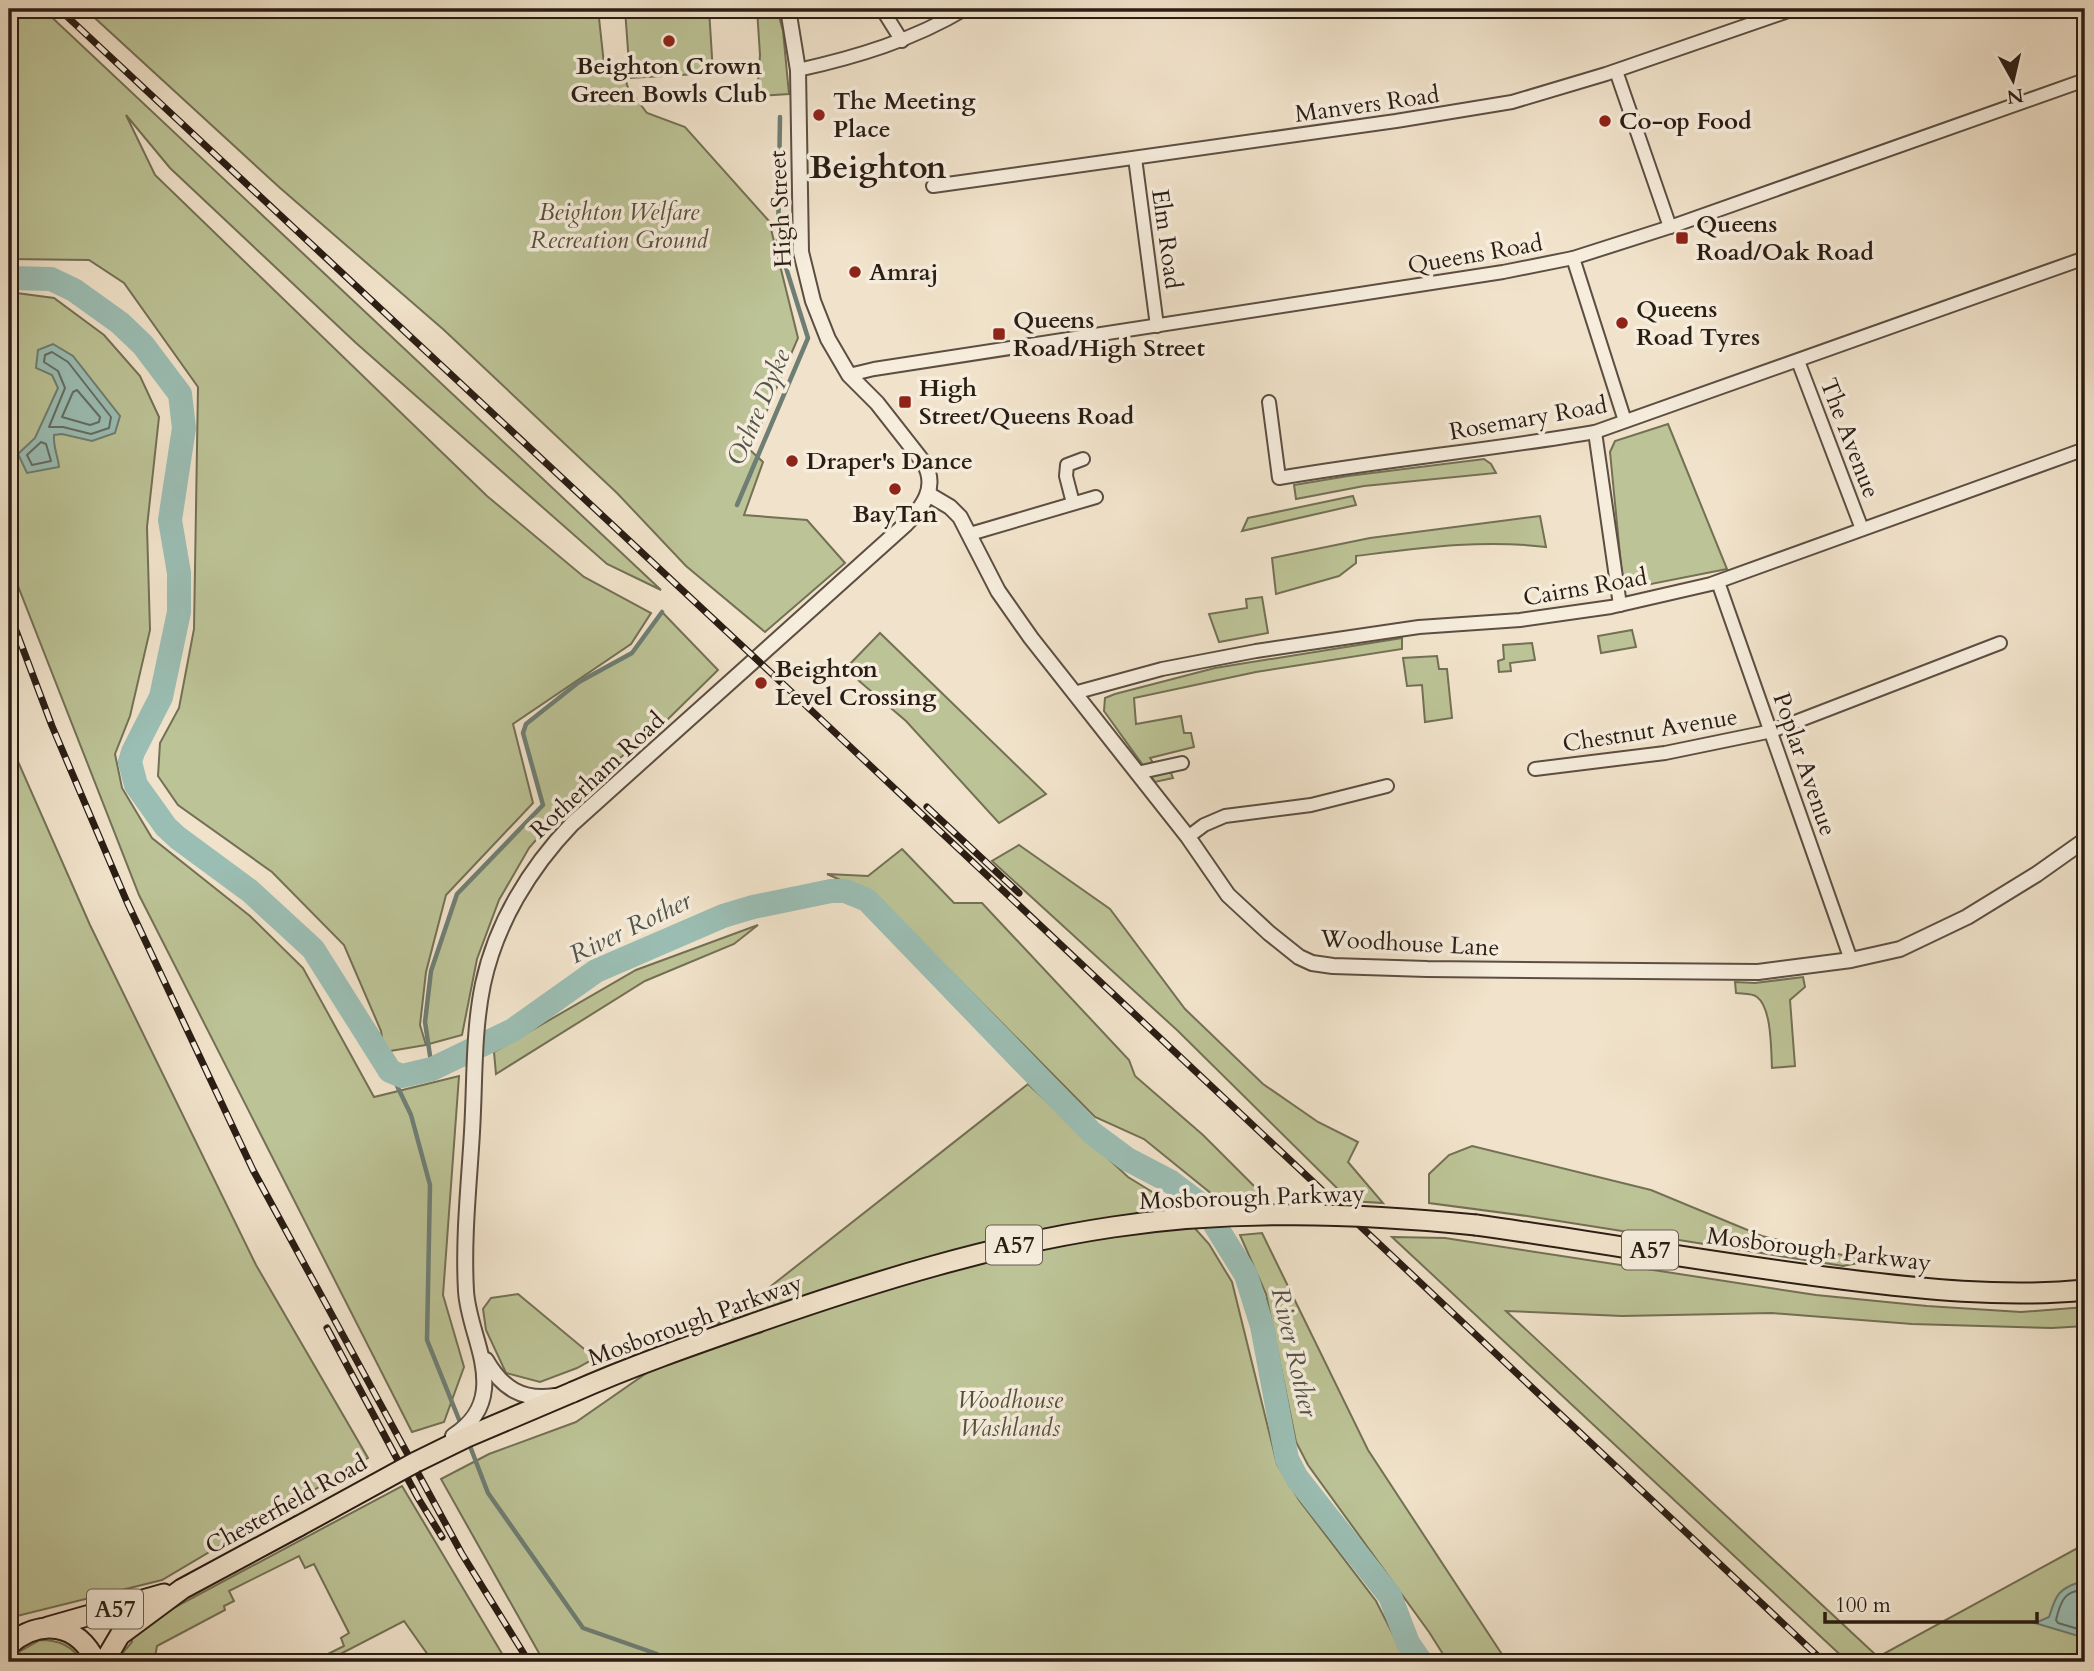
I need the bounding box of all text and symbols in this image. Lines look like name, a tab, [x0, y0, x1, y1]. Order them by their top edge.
marker: Beighton Crown Green Bowls Club	[661, 33, 677, 49]
north arrow	[1979, 46, 2048, 116]
place label: Beighton Crown Green Bowls Club	[570, 50, 768, 111]
street label: Manvers Road	[1293, 78, 1442, 131]
text: N	[2005, 82, 2025, 110]
place label: The Meeting Place	[833, 85, 976, 146]
place label: Co-op Food	[1619, 105, 1752, 138]
marker: The Meeting Place	[811, 107, 827, 123]
marker: Co-op Food	[1597, 113, 1613, 129]
district label: Beighton	[809, 146, 947, 190]
street label: High Street	[761, 149, 800, 269]
street label: Elm Road	[1143, 187, 1190, 291]
park label: Beighton Welfare Recreation Ground	[530, 196, 709, 257]
place label: Queens Road/Oak Road	[1696, 208, 1874, 269]
street label: Queens Road	[1405, 226, 1545, 283]
marker: Queens Road/Oak Road	[1674, 230, 1690, 246]
place label: Amraj	[869, 256, 938, 289]
marker: Amraj	[847, 264, 863, 280]
place label: Queens Road Tyres	[1636, 293, 1760, 354]
place label: Queens Road/High Street	[1013, 304, 1205, 365]
marker: Queens Road Tyres	[1614, 315, 1630, 331]
marker: Queens Road/High Street	[991, 326, 1007, 342]
water label: Ochre Dyke	[718, 343, 799, 471]
place label: High Street/Queens Road	[919, 372, 1135, 433]
street label: The Avenue	[1812, 373, 1888, 503]
street label: Rosemary Road	[1447, 388, 1610, 449]
marker: High Street/Queens Road	[897, 394, 913, 410]
place label: Draper's Dance	[806, 445, 973, 478]
marker: Draper's Dance	[784, 453, 800, 469]
marker: BayTan	[887, 481, 903, 497]
place label: BayTan	[852, 498, 938, 531]
street label: Cairns Road	[1521, 560, 1650, 615]
place label: Beighton Level Crossing	[775, 653, 937, 714]
marker: Beighton Level Crossing	[753, 675, 769, 691]
street label: Poplar Avenue	[1765, 688, 1844, 840]
street label: Chestnut Avenue	[1560, 700, 1740, 761]
street label: Rotherham Road	[523, 704, 672, 846]
water label: River Rother	[563, 882, 698, 972]
street label: Woodhouse Lane	[1319, 922, 1500, 965]
street label: Mosborough Parkway	[1139, 1177, 1366, 1218]
street label: Mosborough Parkway	[1705, 1219, 1933, 1280]
road number: A57	[986, 1226, 1042, 1264]
road number: A57	[1622, 1231, 1678, 1270]
street label: Mosborough Parkway	[583, 1266, 807, 1375]
water label: River Rother	[1263, 1284, 1327, 1422]
park label: Woodhouse Washlands	[957, 1384, 1064, 1445]
street label: Chesterfield Road	[199, 1446, 373, 1563]
scale bar	[1825, 1580, 2036, 1624]
road number: A57	[87, 1590, 143, 1628]
text: 100 m	[1835, 1591, 1891, 1620]

